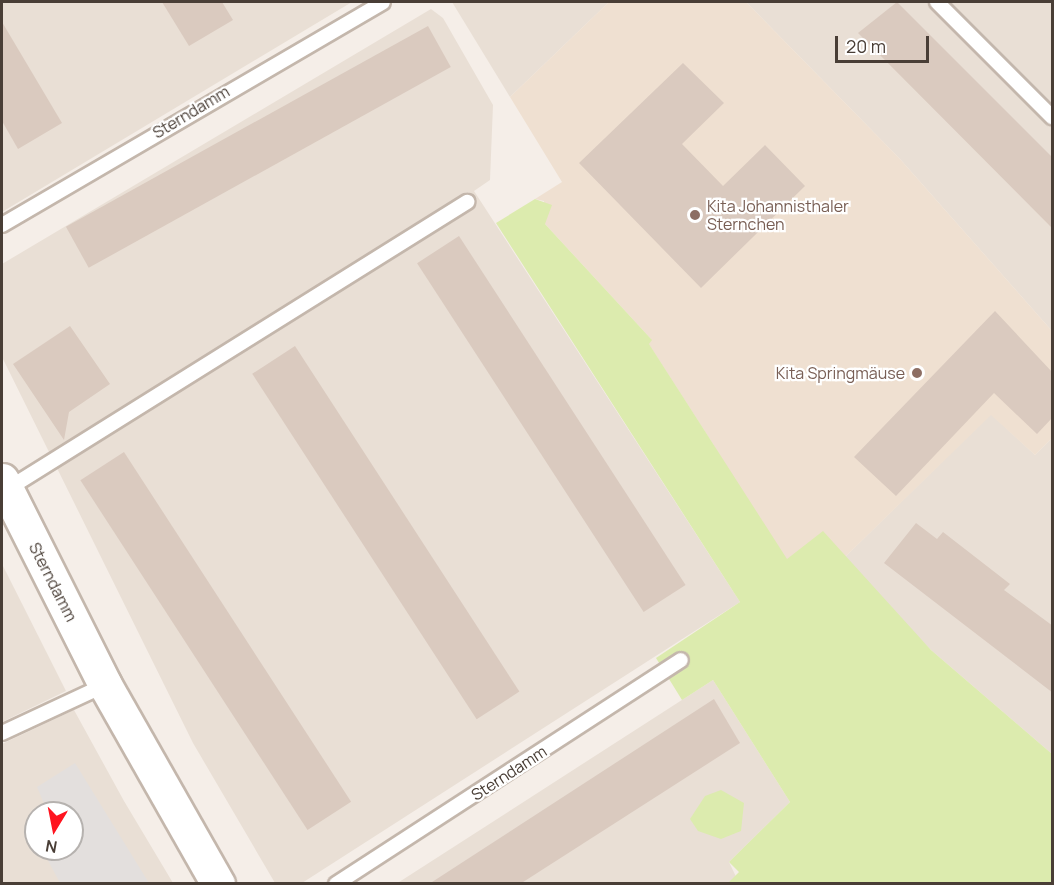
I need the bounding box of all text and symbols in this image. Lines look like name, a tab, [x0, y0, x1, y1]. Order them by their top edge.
scale bar	[838, 24, 932, 62]
text: 20 m	[846, 34, 886, 58]
street label: Sterndamm	[149, 82, 233, 142]
place label: Kita Johannisthaler Sternchen	[707, 196, 849, 234]
marker: Kita Johannisthaler Sternchen	[688, 208, 702, 222]
place label: Kita Springmäuse	[776, 363, 905, 383]
marker: Kita Springmäuse	[910, 366, 924, 380]
street label: Sterndamm	[25, 539, 81, 625]
street label: Sterndamm	[468, 742, 550, 804]
north arrow	[24, 801, 84, 861]
text: N	[44, 835, 59, 859]

